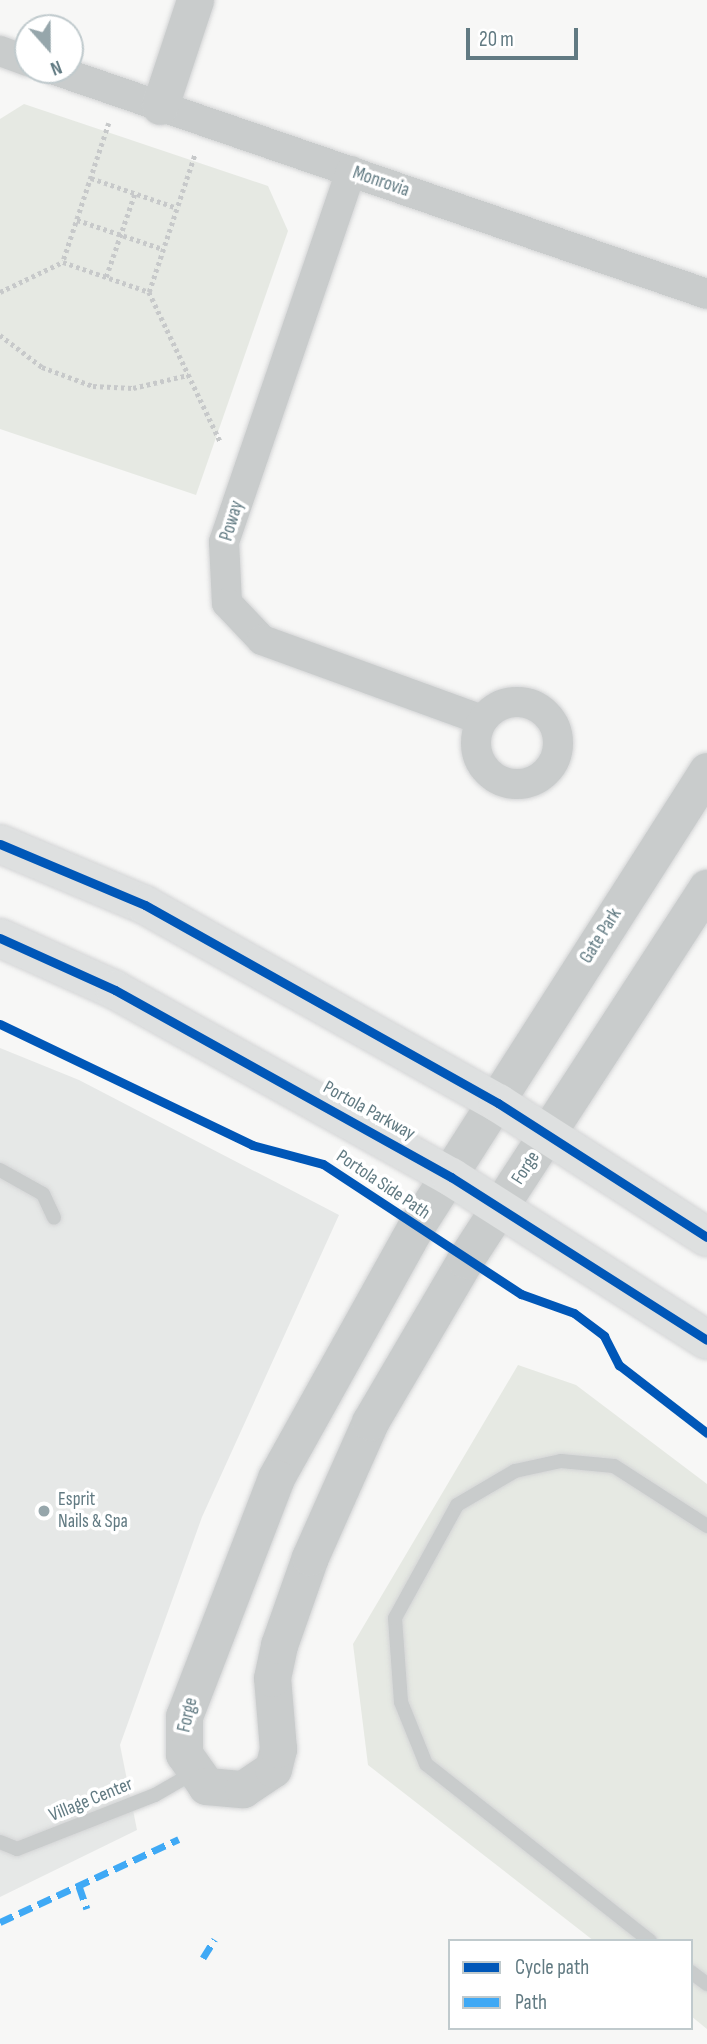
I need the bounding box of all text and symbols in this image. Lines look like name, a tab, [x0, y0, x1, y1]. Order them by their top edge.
north arrow	[14, 14, 84, 84]
scale bar	[469, 14, 581, 58]
text: 20 m	[479, 27, 514, 52]
text: N	[47, 55, 65, 80]
street label: Monrovia	[350, 162, 412, 202]
street label: Poway	[215, 498, 249, 544]
street label: Gate Park	[575, 904, 627, 968]
street label: Portola Parkway	[319, 1076, 419, 1146]
street label: Portola Side Path	[332, 1145, 434, 1225]
street label: Forge	[507, 1147, 545, 1189]
place label: Esprit Nails & Spa	[58, 1489, 128, 1533]
marker: Esprit Nails & Spa	[36, 1503, 52, 1519]
street label: Forge	[173, 1695, 203, 1735]
street label: Village Center	[46, 1773, 136, 1827]
legend	[448, 1939, 693, 2030]
text: Cycle path	[515, 1955, 589, 1980]
text: Path	[515, 1990, 547, 2015]

